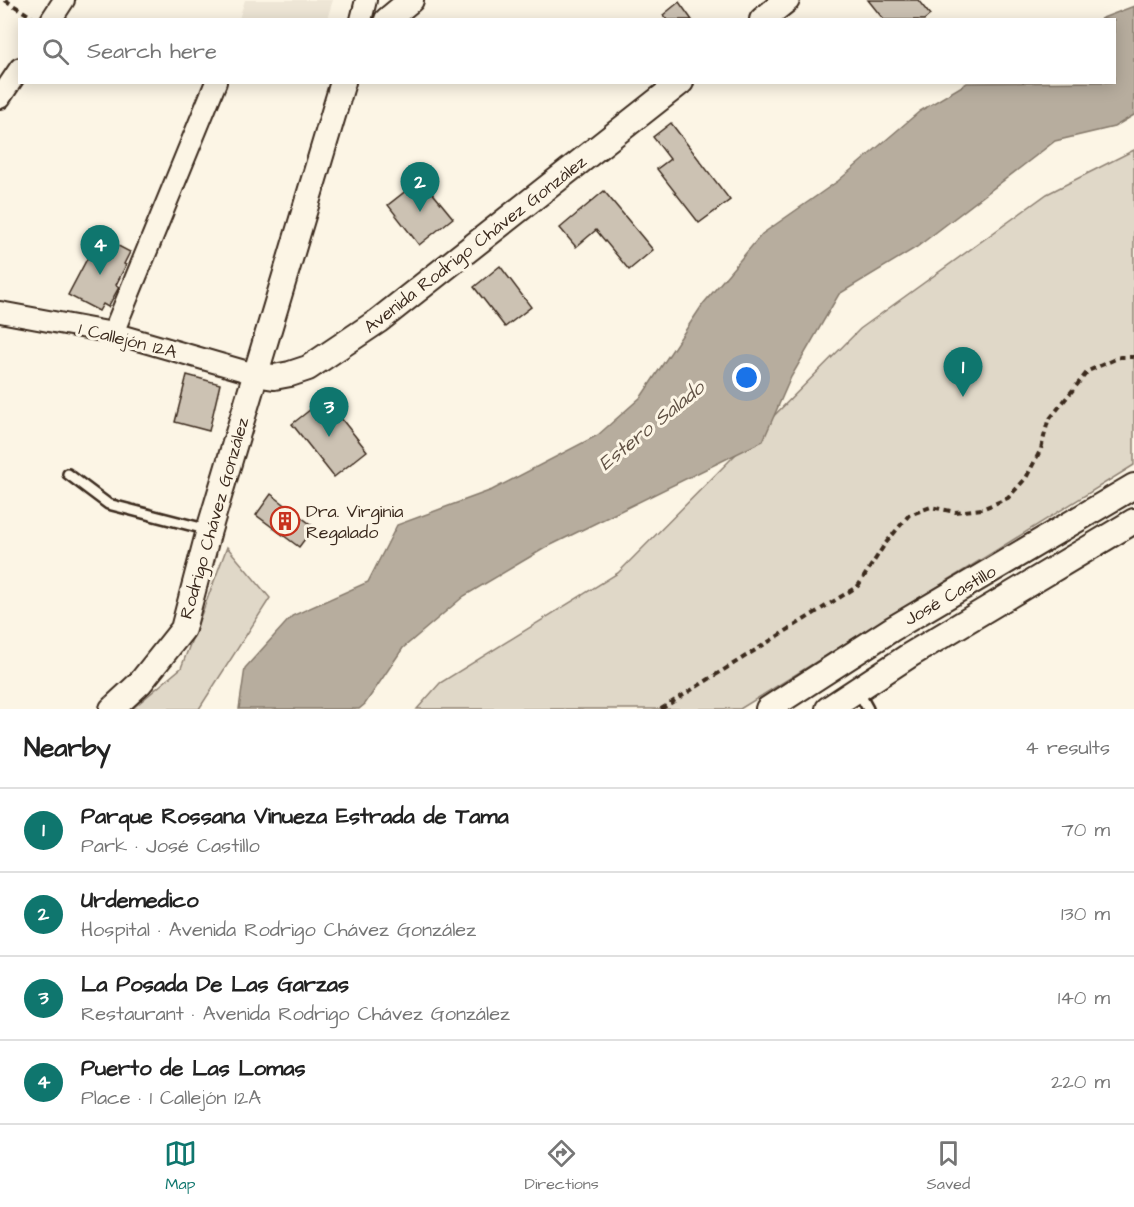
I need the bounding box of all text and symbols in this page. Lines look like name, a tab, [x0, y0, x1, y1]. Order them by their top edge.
search box	[18, 18, 1116, 84]
icon: search	[39, 35, 72, 68]
text: Search here	[87, 36, 217, 67]
street label: Avenida Rodrigo Chávez González	[359, 149, 593, 340]
pin: 2	[400, 162, 440, 212]
pin: 4	[80, 226, 120, 275]
street label: 1 Callejón 12A	[76, 316, 180, 365]
pin: 1	[944, 348, 982, 397]
your location	[732, 363, 761, 392]
water label: Estero Salado	[593, 373, 712, 477]
pin: 3	[310, 388, 348, 437]
street label: Rodrigo Chávez González	[174, 414, 256, 622]
place label: Dra. Virginia Regalado	[306, 499, 403, 546]
building icon: Dra. Virginia Regalado	[269, 505, 301, 537]
street label: José Castillo	[900, 559, 1001, 632]
text: Nearby	[24, 730, 111, 766]
text: 4 results	[1025, 734, 1110, 762]
text: Parque Rossana Vinueza Estrada de Tama	[81, 801, 509, 832]
text: 1	[42, 816, 45, 844]
text: 70 m	[1062, 816, 1110, 844]
text: Park · José Castillo	[81, 832, 260, 860]
text: Urdemedico	[81, 885, 199, 916]
text: 2	[38, 900, 49, 928]
text: 130 m	[1061, 900, 1110, 928]
text: Hospital · Avenida Rodrigo Chávez González	[81, 916, 476, 944]
text: La Posada De Las Garzas	[81, 969, 349, 1000]
text: 3	[38, 984, 49, 1012]
text: 140 m	[1058, 984, 1110, 1012]
text: Restaurant · Avenida Rodrigo Chávez González	[81, 1000, 510, 1028]
text: Puerto de Las Lomas	[81, 1053, 306, 1084]
text: 4	[37, 1068, 50, 1096]
text: 220 m	[1051, 1068, 1110, 1096]
text: Place · 1 Callejón 12A	[81, 1084, 261, 1112]
tab: Map	[164, 1137, 197, 1195]
tab: Directions	[525, 1137, 599, 1195]
tab: Saved	[927, 1137, 970, 1195]

